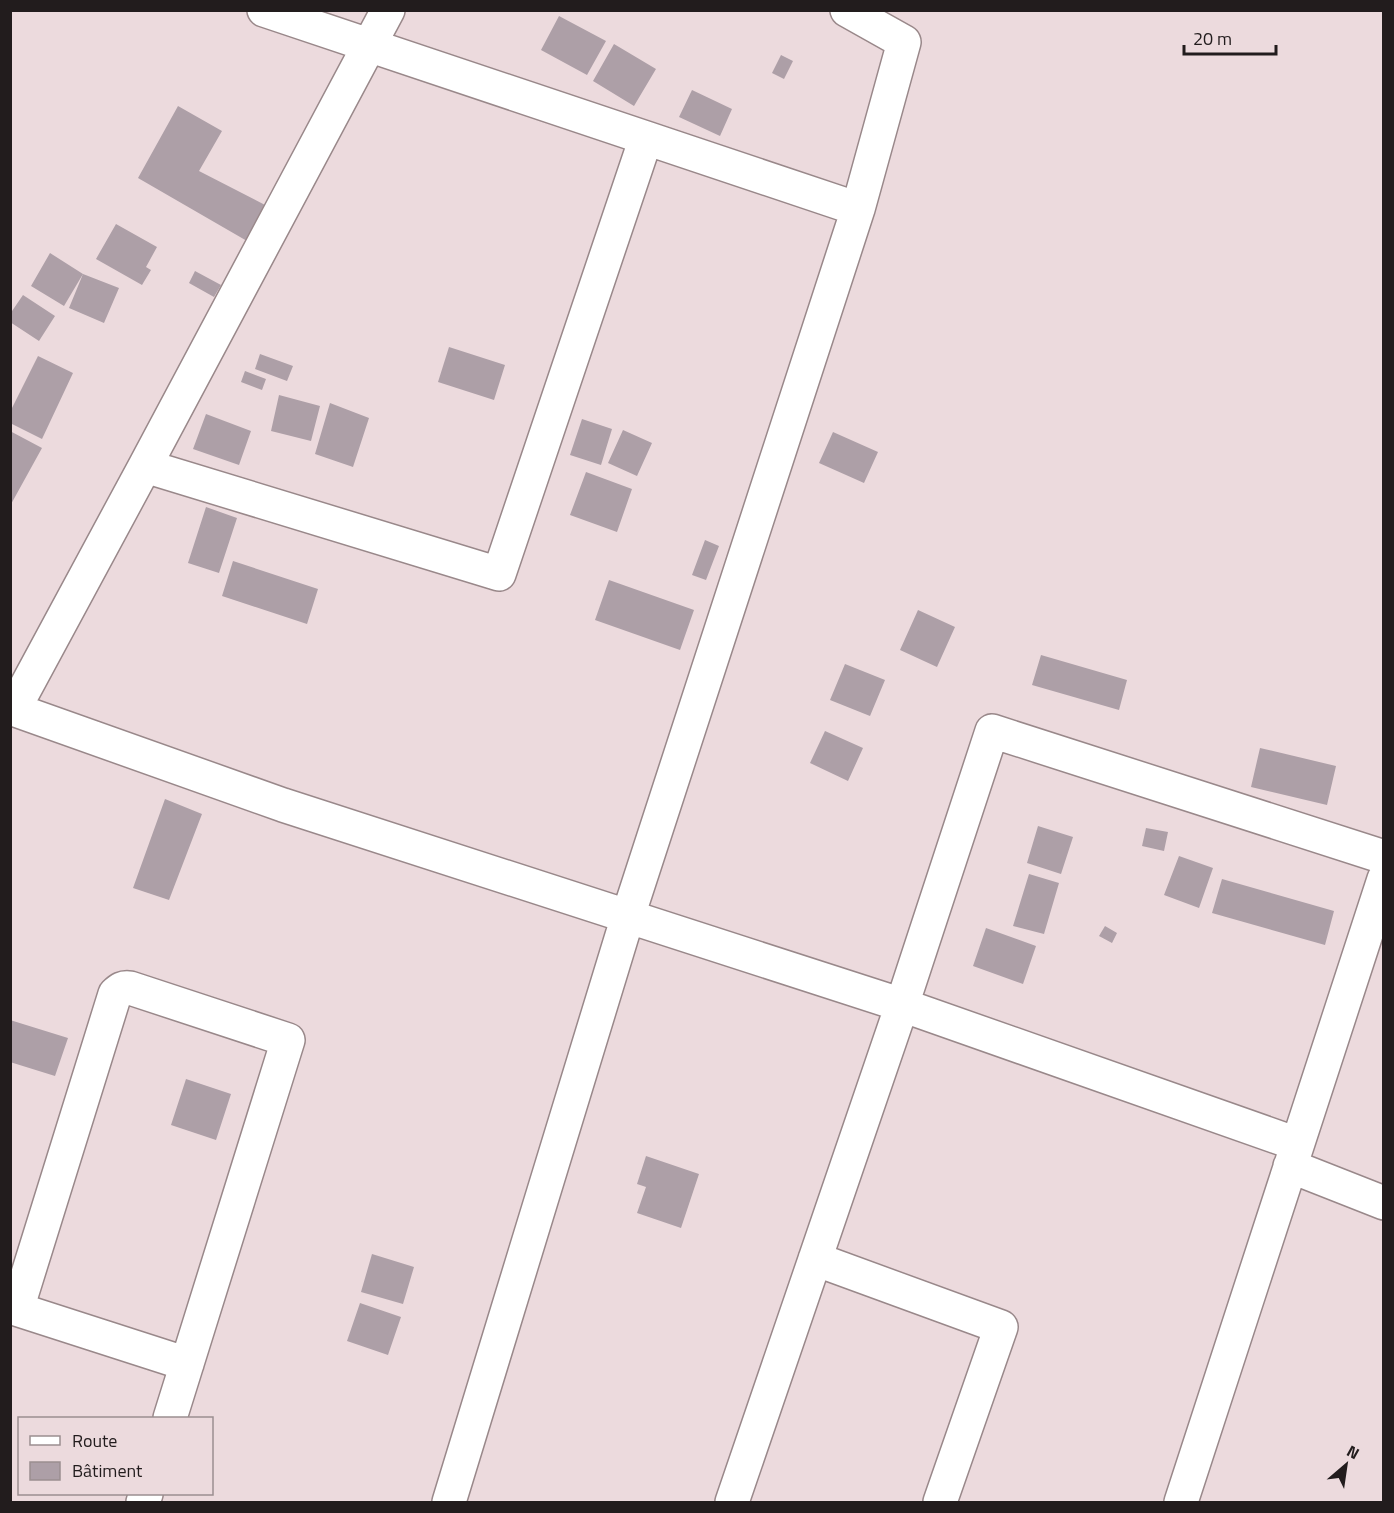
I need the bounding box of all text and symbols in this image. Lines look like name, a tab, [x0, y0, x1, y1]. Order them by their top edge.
scale bar	[1184, 18, 1276, 56]
text: 20 m	[1193, 25, 1232, 52]
legend	[18, 1417, 213, 1495]
text: Route	[72, 1427, 117, 1454]
north arrow	[1316, 1435, 1376, 1495]
text: N	[1343, 1439, 1364, 1465]
text: Bâtiment	[72, 1457, 143, 1484]

